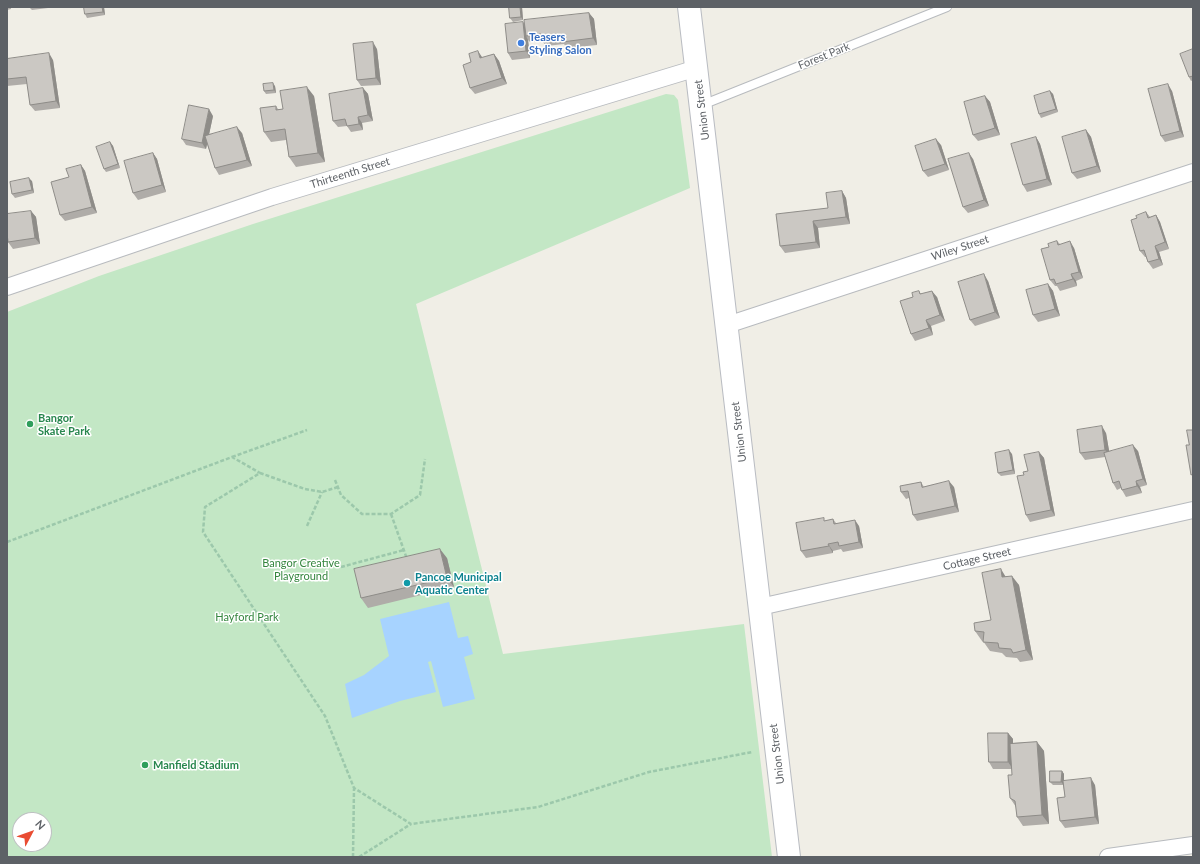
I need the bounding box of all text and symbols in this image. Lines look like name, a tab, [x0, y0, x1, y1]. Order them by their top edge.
place label: Teasers Styling Salon	[529, 30, 592, 56]
marker: Teasers Styling Salon	[516, 38, 526, 48]
street label: Forest Park	[796, 40, 852, 72]
street label: Union Street	[692, 79, 712, 141]
street label: Thirteenth Street	[309, 155, 391, 191]
street label: Wiley Street	[930, 232, 990, 264]
street label: Union Street	[729, 401, 749, 463]
place label: Bangor Skate Park	[38, 411, 90, 437]
marker: Bangor Skate Park	[25, 419, 35, 429]
street label: Cottage Street	[942, 545, 1012, 573]
park label: Bangor Creative Playground	[262, 556, 340, 582]
place label: Pancoe Municipal Aquatic Center	[415, 570, 502, 596]
marker: Pancoe Municipal Aquatic Center	[402, 578, 412, 588]
park label: Hayford Park	[215, 610, 279, 624]
street label: Union Street	[767, 723, 787, 785]
place label: Manfield Stadium	[153, 758, 239, 772]
marker: Manfield Stadium	[140, 760, 150, 770]
north arrow	[12, 812, 52, 852]
text: N	[33, 817, 48, 832]

